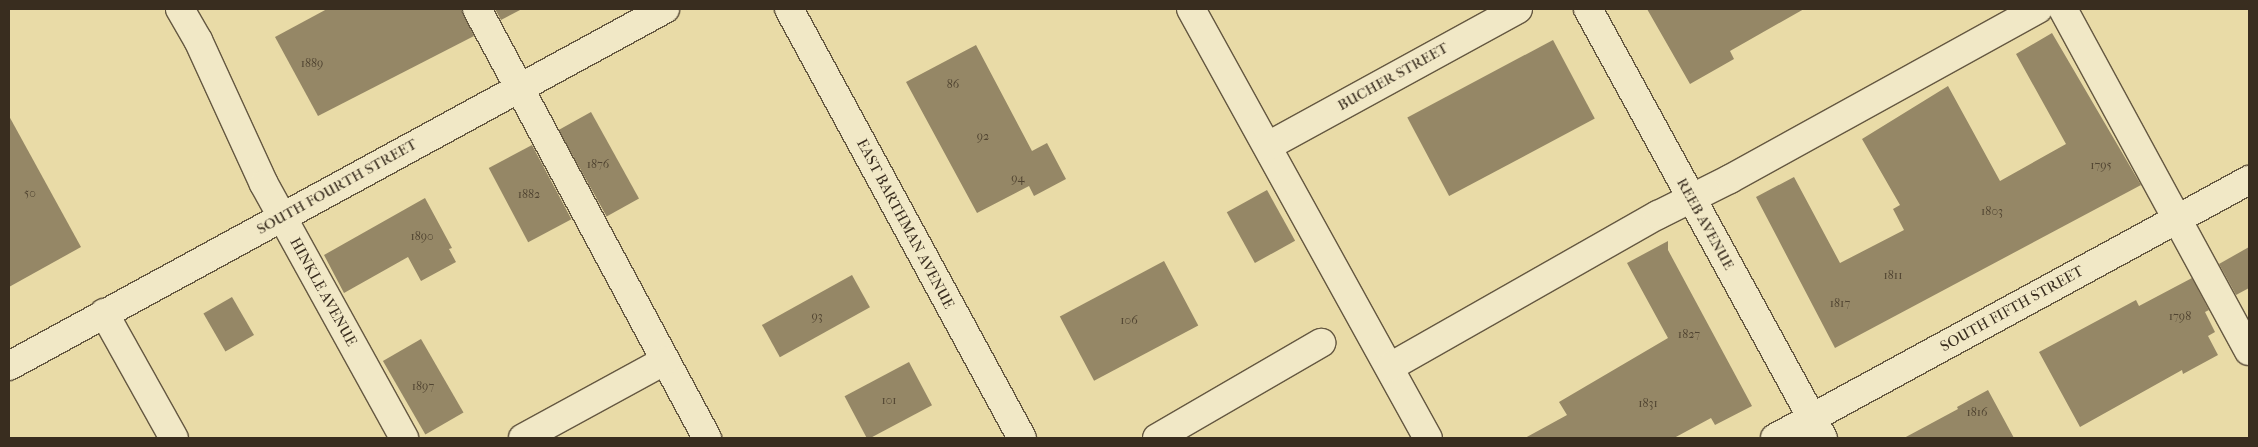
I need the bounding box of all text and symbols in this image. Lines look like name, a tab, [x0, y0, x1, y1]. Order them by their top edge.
street label: BUCHER STREET	[1335, 39, 1451, 115]
house number: 1889	[301, 57, 323, 71]
house number: 86	[947, 78, 959, 92]
house number: 92	[977, 130, 989, 144]
street label: SOUTH FOURTH STREET	[254, 135, 420, 239]
street label: EAST BARTHMAN AVENUE	[853, 136, 957, 312]
house number: 1876	[587, 158, 609, 172]
house number: 1795	[2090, 159, 2112, 173]
house number: 94	[1011, 172, 1025, 186]
street label: REEB AVENUE	[1672, 175, 1738, 273]
house number: 50	[24, 187, 36, 201]
house number: 1882	[518, 188, 540, 202]
house number: 1803	[1981, 205, 2003, 219]
house number: 1890	[410, 230, 434, 244]
street label: HINKLE AVENUE	[286, 235, 360, 349]
street label: SOUTH FIFTH STREET	[1937, 262, 2087, 356]
house number: 1811	[1884, 269, 1902, 283]
house number: 1817	[1830, 297, 1850, 311]
house number: 93	[811, 310, 823, 324]
house number: 1798	[2169, 310, 2191, 324]
house number: 106	[1120, 314, 1138, 328]
house number: 1827	[1678, 328, 1700, 342]
house number: 1897	[412, 380, 434, 394]
house number: 101	[881, 394, 897, 408]
house number: 1831	[1638, 397, 1658, 411]
house number: 1816	[1966, 406, 1988, 420]

